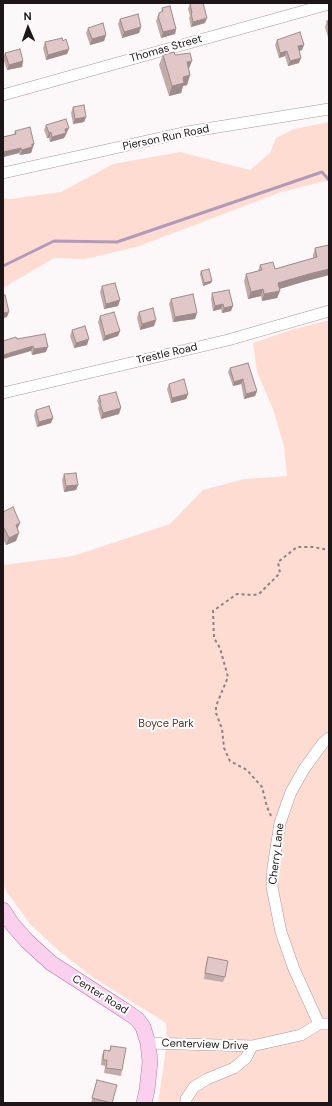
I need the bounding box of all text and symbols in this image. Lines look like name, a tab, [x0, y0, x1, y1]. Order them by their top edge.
north arrow	[8, 8, 48, 48]
text: N	[23, 9, 32, 23]
street label: Thomas Street	[128, 32, 204, 66]
street label: Pierson Run Road	[121, 122, 211, 154]
street label: Trestle Road	[135, 341, 199, 367]
park label: Boyce Park	[138, 717, 194, 731]
street label: Cherry Lane	[267, 822, 287, 886]
street label: Center Road	[70, 973, 130, 1017]
street label: Centerview Drive	[161, 1037, 249, 1053]

